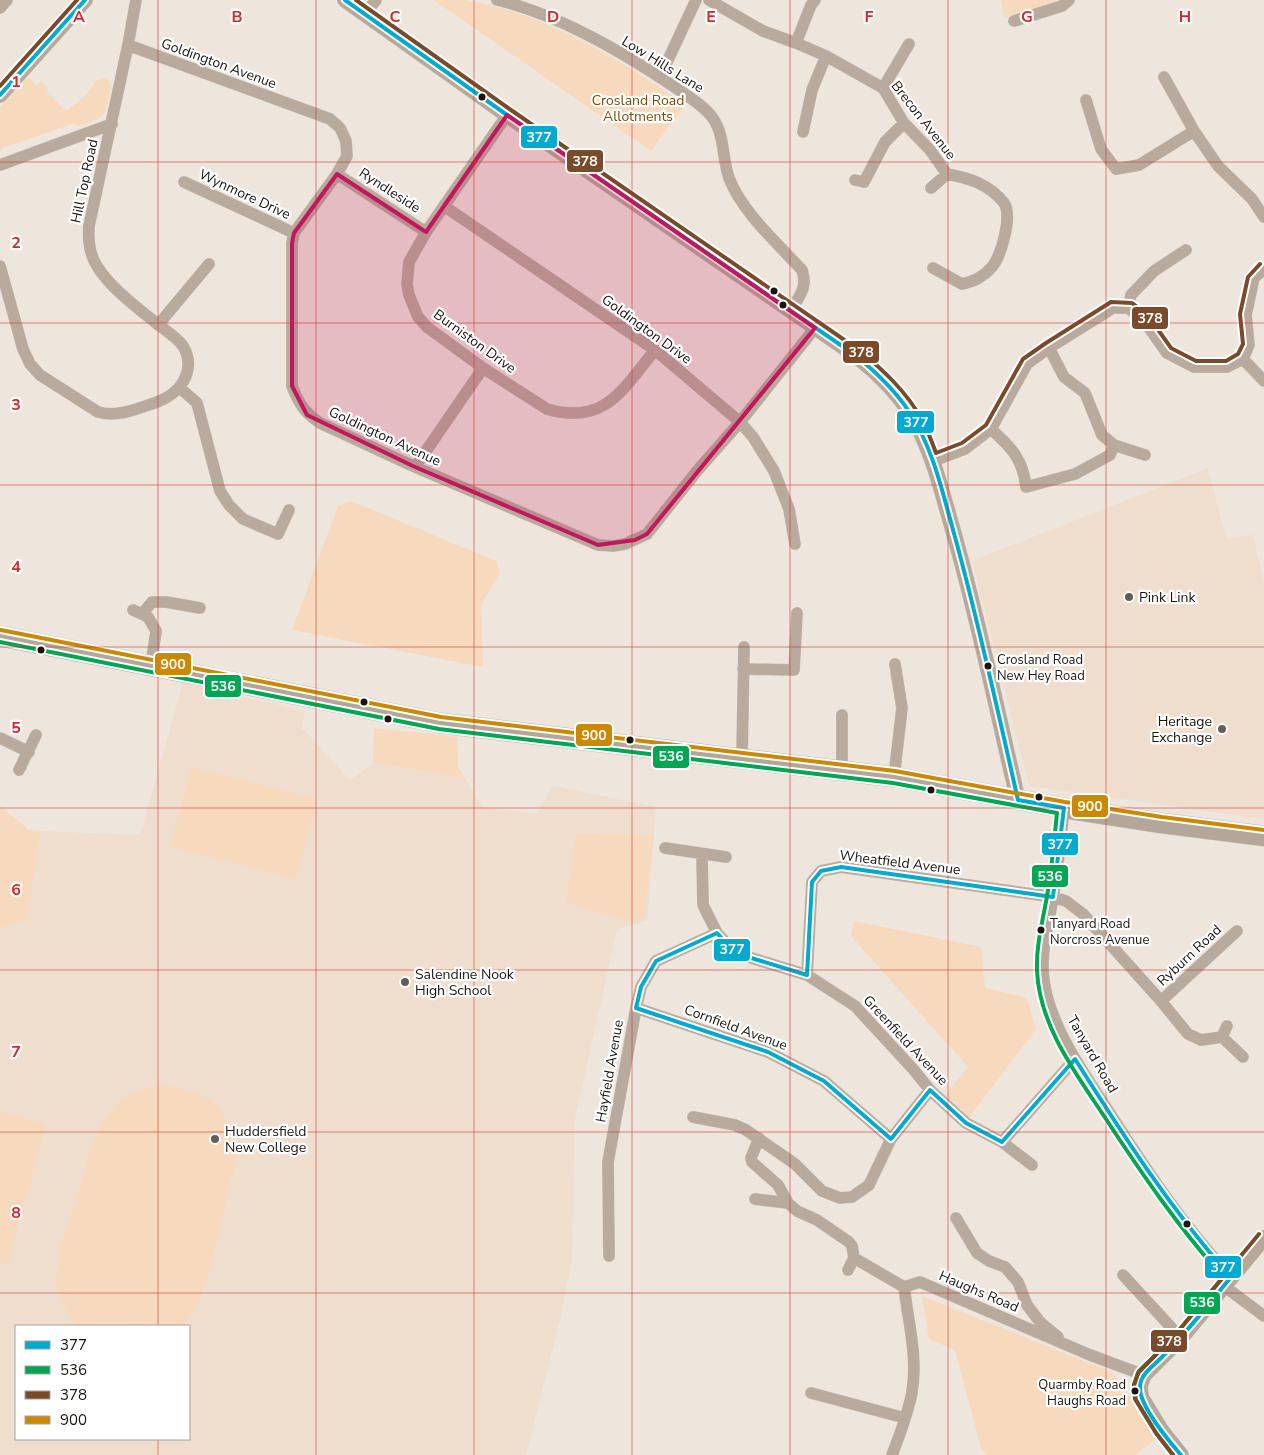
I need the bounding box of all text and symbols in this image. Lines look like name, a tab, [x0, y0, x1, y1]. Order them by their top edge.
text: A	[73, 6, 85, 28]
text: B	[231, 6, 243, 28]
text: C	[390, 6, 401, 28]
text: D	[547, 6, 559, 28]
text: E	[706, 6, 716, 28]
text: F	[865, 6, 874, 28]
text: G	[1021, 6, 1033, 28]
text: H	[1179, 6, 1191, 28]
street label: Low Hills Lane	[618, 32, 707, 97]
street label: Goldington Avenue	[159, 34, 279, 93]
text: 1	[11, 71, 21, 93]
street label: Brecon Avenue	[887, 77, 960, 164]
park label: Crosland Road Allotments	[592, 91, 684, 126]
unlabelled marker	[477, 92, 487, 102]
line badge: 377	[520, 125, 558, 149]
text: 377	[526, 128, 552, 147]
street label: Hill Top Road	[66, 137, 103, 225]
line badge: 378	[566, 149, 604, 173]
text: 378	[572, 152, 598, 171]
street label: Ryndleside	[355, 163, 424, 217]
street label: Wynmore Drive	[196, 165, 294, 224]
text: 2	[11, 232, 21, 254]
unlabelled marker	[769, 286, 779, 296]
street label: Goldington Drive	[598, 290, 696, 369]
unlabelled marker	[778, 300, 788, 310]
street label: Burniston Drive	[430, 305, 520, 378]
line badge: 378	[1131, 306, 1169, 330]
text: 378	[1137, 309, 1163, 328]
line badge: 378	[842, 340, 880, 364]
text: 378	[848, 343, 874, 362]
text: 3	[11, 394, 21, 416]
street label: Goldington Avenue	[326, 402, 444, 471]
line badge: 377	[896, 410, 935, 434]
text: 377	[903, 413, 929, 432]
text: 4	[11, 556, 21, 578]
place label: Pink Link	[1139, 588, 1196, 607]
marker: Pink Link	[1123, 591, 1135, 603]
unlabelled marker	[36, 645, 46, 655]
place label: Crosland Road New Hey Road	[997, 651, 1085, 685]
line badge: 900	[154, 652, 192, 676]
text: 900	[160, 655, 186, 674]
marker: Crosland Road New Hey Road	[983, 661, 993, 671]
line badge: 536	[204, 674, 242, 698]
text: 536	[210, 677, 236, 696]
unlabelled marker	[359, 697, 369, 707]
place label: Heritage Exchange	[1151, 712, 1212, 747]
unlabelled marker	[383, 714, 393, 724]
text: 5	[11, 717, 21, 739]
line badge: 900	[575, 723, 613, 747]
marker: Heritage Exchange	[1216, 723, 1228, 735]
text: 900	[581, 726, 607, 745]
unlabelled marker	[625, 735, 635, 745]
line badge: 536	[652, 745, 690, 769]
text: 536	[658, 747, 684, 766]
unlabelled marker	[926, 785, 936, 795]
unlabelled marker	[1034, 792, 1044, 802]
line badge: 900	[1071, 794, 1109, 818]
text: 900	[1077, 797, 1103, 816]
line badge: 377	[1041, 832, 1079, 856]
text: 377	[1047, 835, 1073, 854]
street label: Wheatfield Avenue	[838, 846, 962, 879]
line badge: 536	[1031, 864, 1069, 888]
text: 536	[1037, 867, 1063, 886]
text: 6	[11, 879, 21, 901]
place label: Tanyard Road Norcross Avenue	[1050, 915, 1149, 949]
street label: Ryburn Road	[1153, 921, 1226, 990]
marker: Tanyard Road Norcross Avenue	[1036, 925, 1046, 935]
line badge: 377	[713, 938, 751, 962]
text: 377	[719, 940, 745, 959]
place label: Salendine Nook High School	[415, 965, 515, 1000]
marker: Salendine Nook High School	[399, 976, 411, 988]
street label: Greenfield Avenue	[859, 991, 952, 1089]
street label: Cornfield Avenue	[682, 1000, 790, 1055]
street label: Tanyard Road	[1063, 1012, 1122, 1096]
street label: Hayfield Avenue	[591, 1018, 628, 1124]
text: 7	[11, 1041, 21, 1063]
place label: Huddersfield New College	[225, 1122, 306, 1157]
marker: Huddersfield New College	[209, 1133, 221, 1145]
text: 8	[11, 1202, 21, 1224]
unlabelled marker	[1182, 1219, 1192, 1229]
line badge: 377	[1204, 1255, 1242, 1279]
text: 377	[1210, 1258, 1236, 1277]
street label: Haughs Road	[936, 1266, 1022, 1317]
line badge: 536	[1183, 1291, 1221, 1315]
text: 536	[1189, 1293, 1215, 1312]
legend	[15, 1325, 190, 1440]
line badge: 378	[1150, 1329, 1188, 1353]
text: 378	[1156, 1332, 1182, 1351]
text: 377	[60, 1335, 87, 1355]
text: 536	[60, 1360, 87, 1380]
place label: Quarmby Road Haughs Road	[1038, 1376, 1126, 1410]
text: 378	[60, 1385, 87, 1405]
marker: Quarmby Road Haughs Road	[1130, 1386, 1140, 1396]
text: 900	[60, 1410, 87, 1430]

